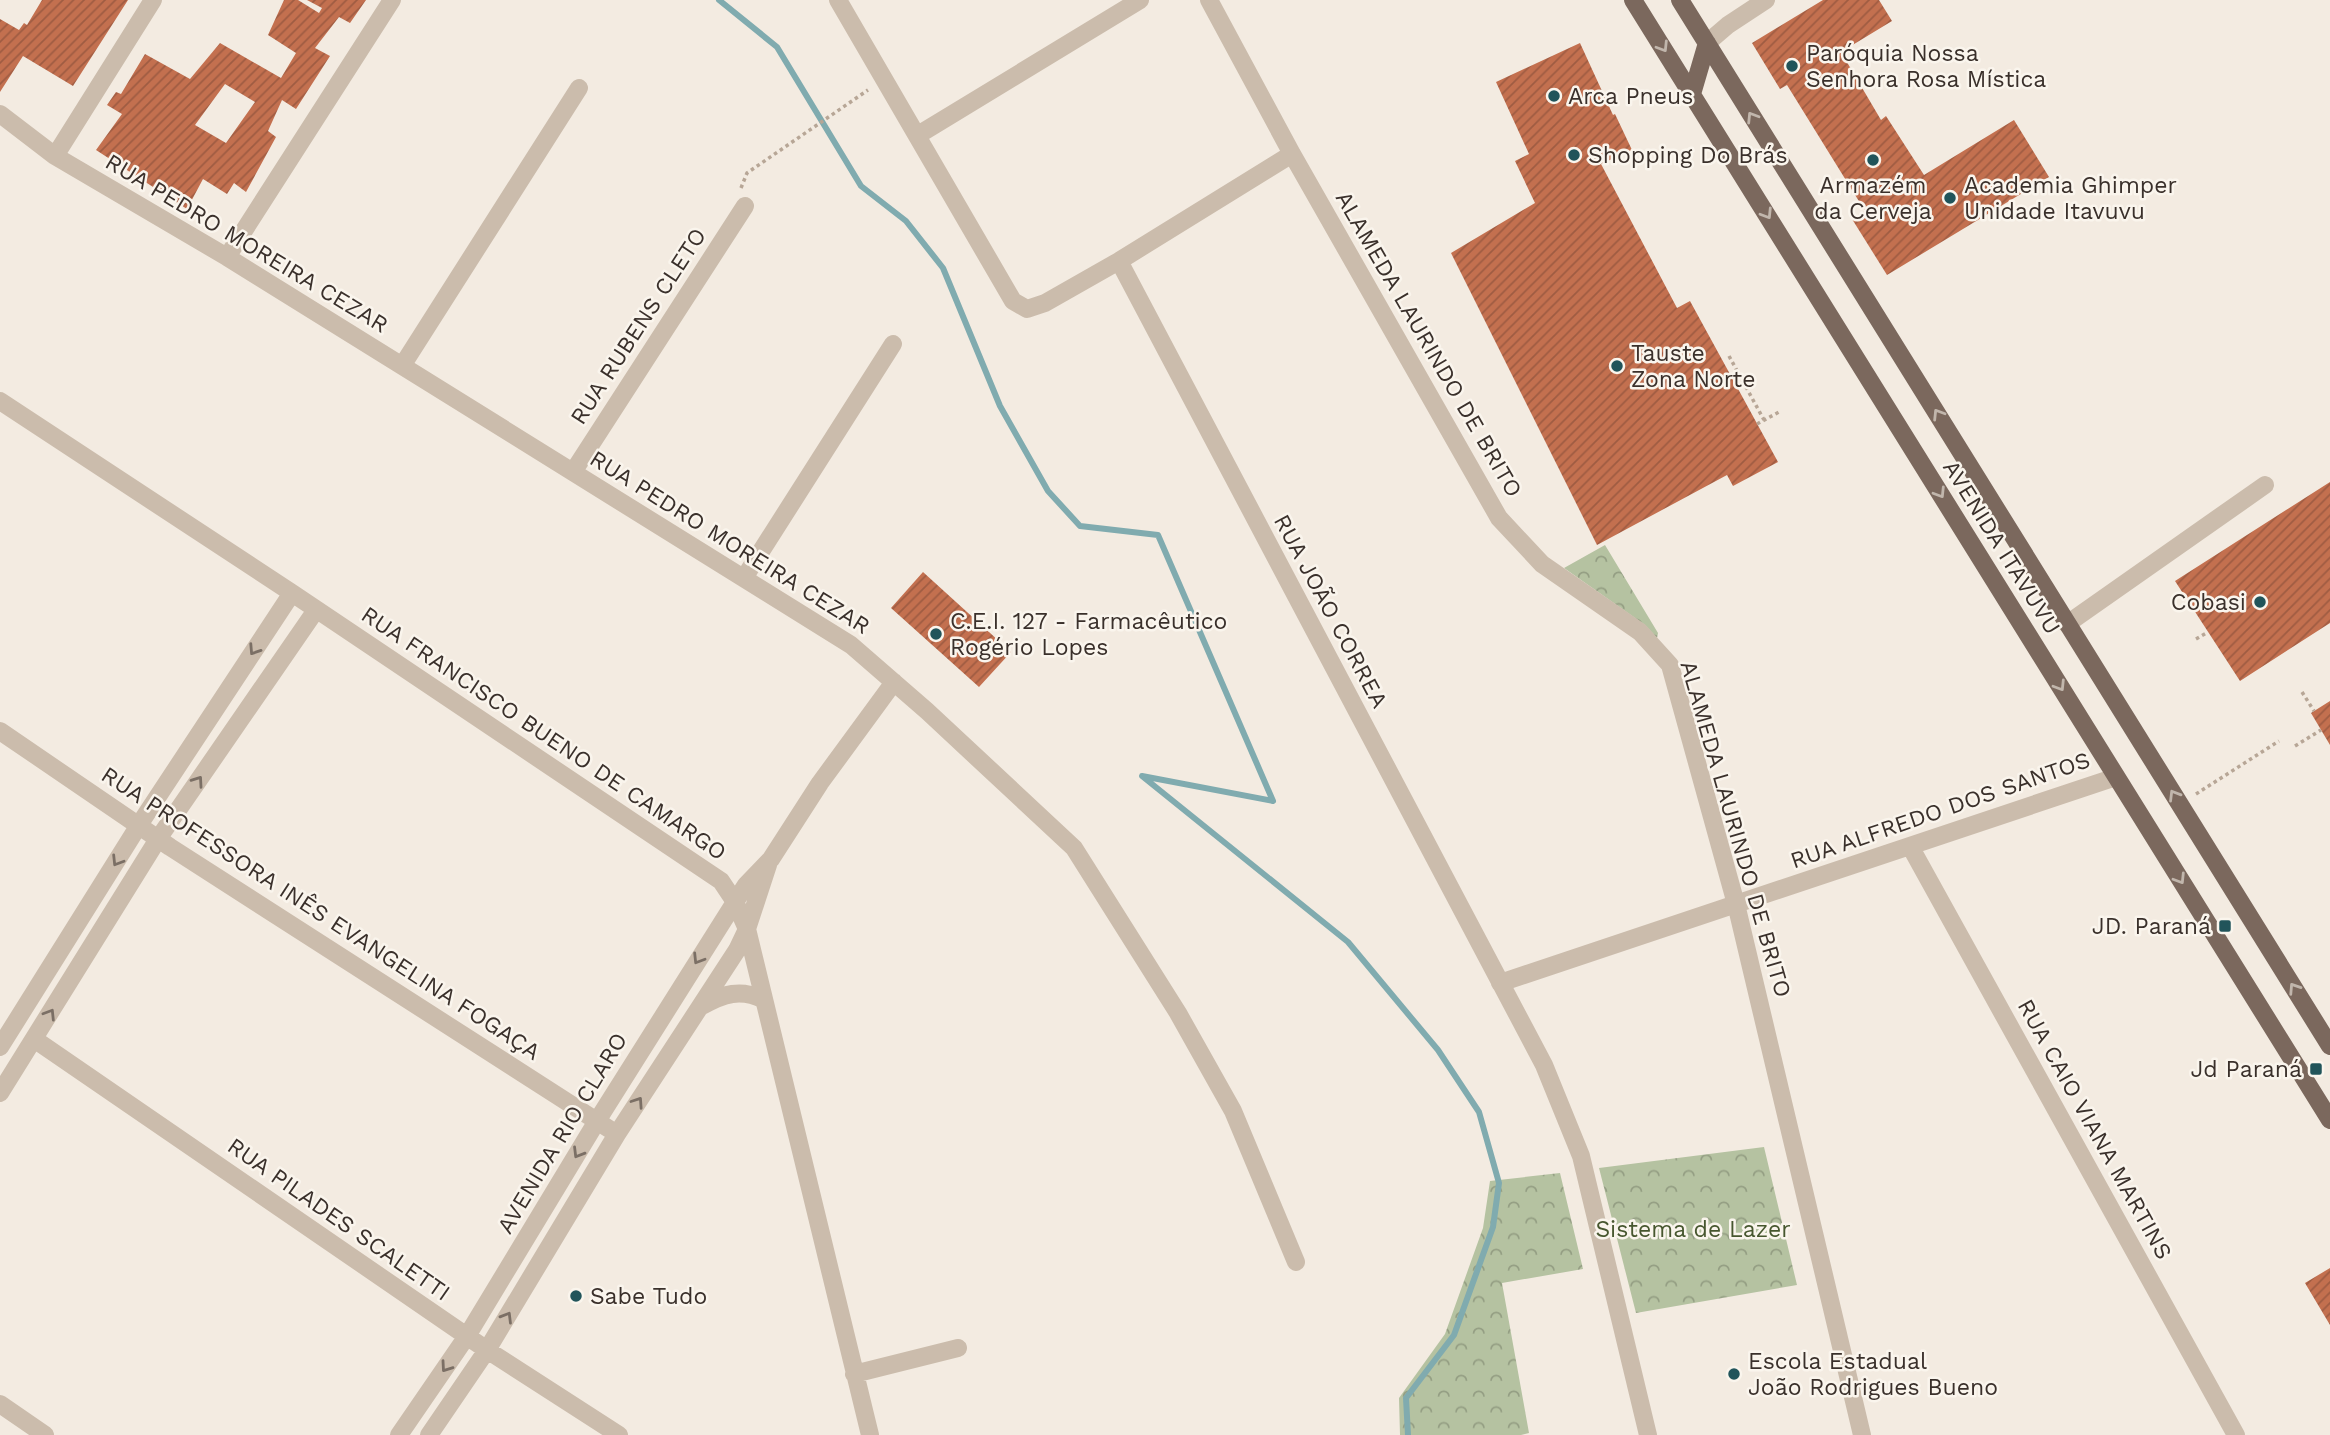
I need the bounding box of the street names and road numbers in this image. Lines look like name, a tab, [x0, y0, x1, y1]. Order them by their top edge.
street label: RUA PEDRO MOREIRA CEZAR	[100, 148, 393, 339]
street label: ALAMEDA LAURINDO DE BRITO	[1330, 186, 1527, 502]
street label: RUA RUBENS CLETO	[565, 223, 712, 430]
street label: RUA PEDRO MOREIRA CEZAR	[585, 445, 875, 640]
street label: AVENIDA ITAVUVU	[1937, 455, 2066, 639]
street label: RUA JOÃO CORREA	[1268, 510, 1393, 713]
street label: RUA FRANCISCO BUENO DE CAMARGO	[356, 601, 731, 866]
street label: ALAMEDA LAURINDO DE BRITO	[1674, 658, 1797, 1000]
street label: RUA ALFREDO DOS SANTOS	[1787, 746, 2094, 875]
street label: RUA PROFESSORA INÊS EVANGELINA FOGAÇA	[96, 761, 545, 1066]
street label: RUA CAIO VIANA MARTINS	[2012, 995, 2177, 1264]
street label: AVENIDA RIO CLARO	[492, 1028, 633, 1239]
street label: RUA PILADES SCALETTI	[222, 1132, 455, 1307]

